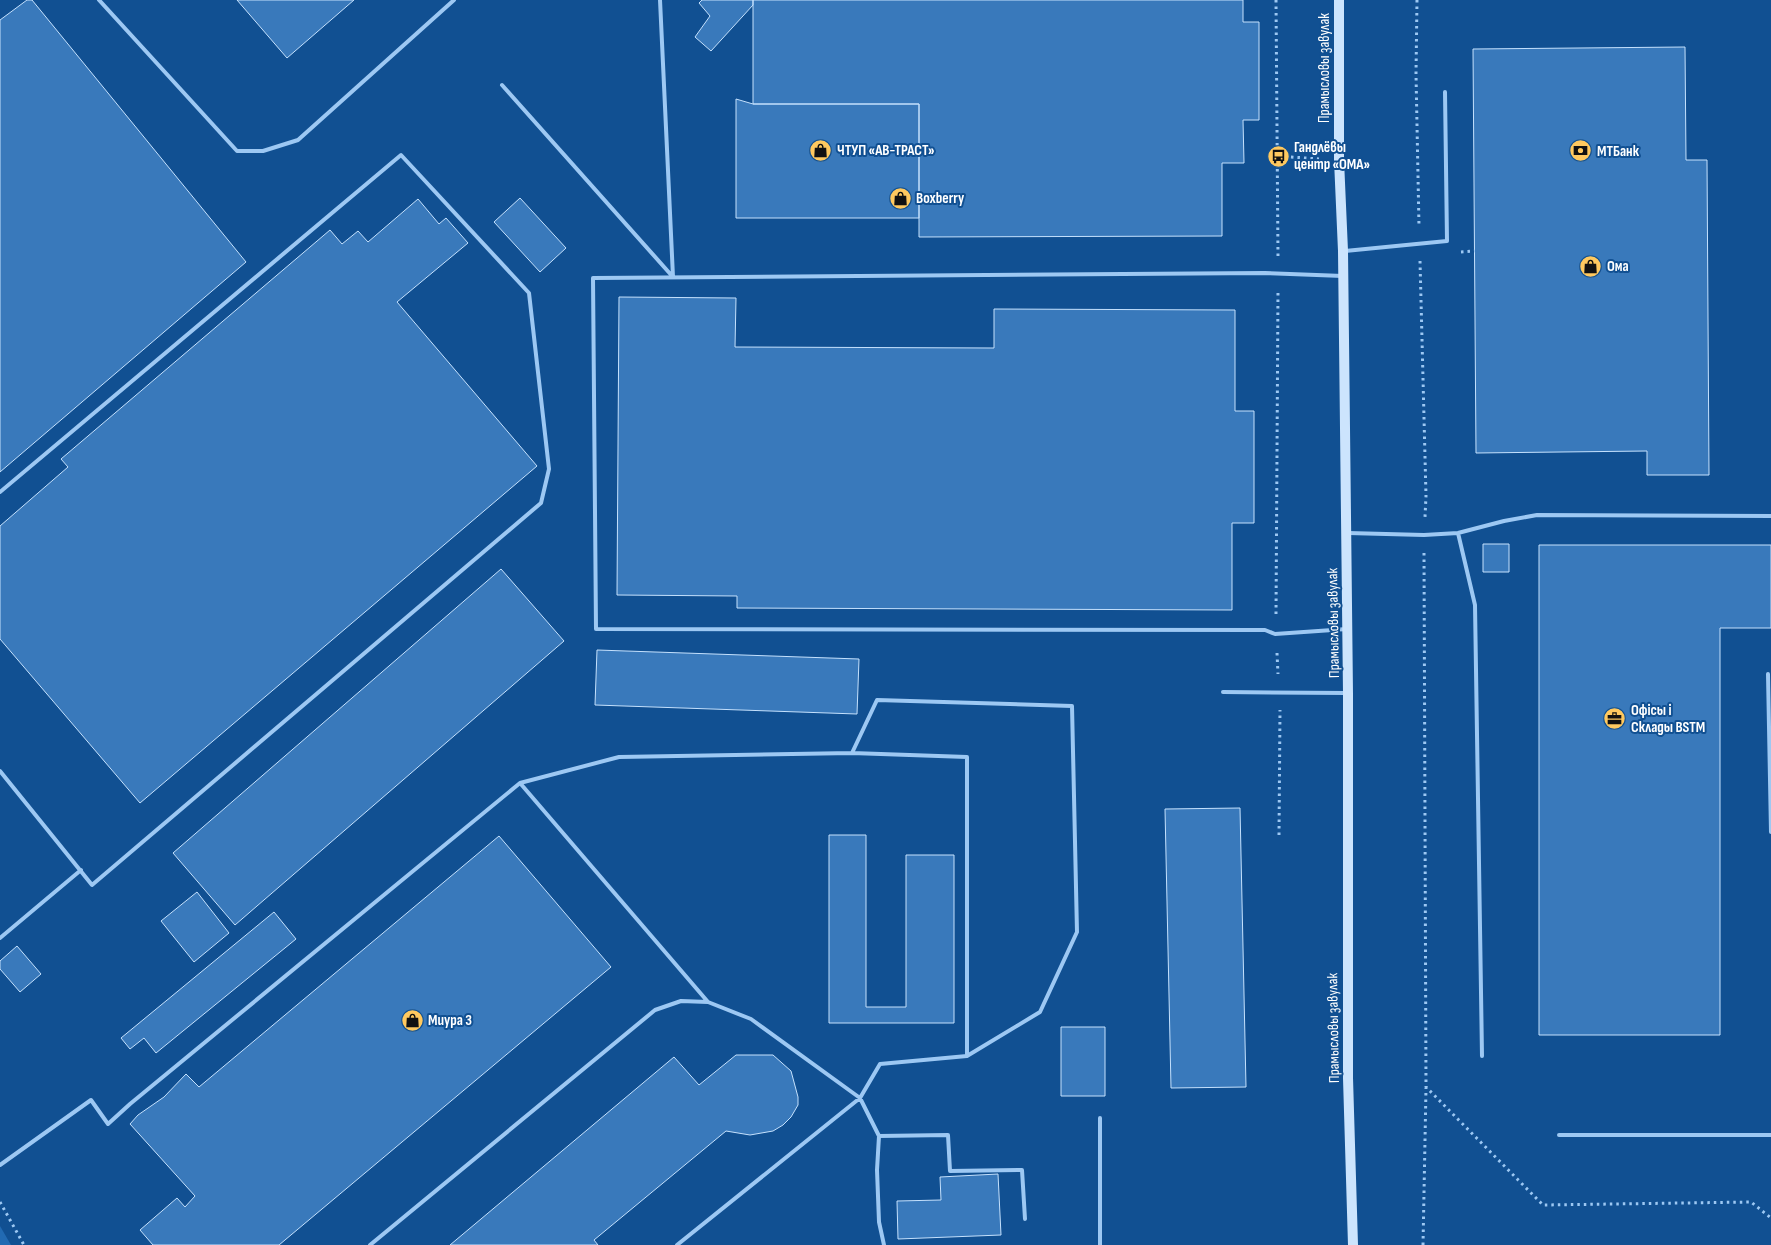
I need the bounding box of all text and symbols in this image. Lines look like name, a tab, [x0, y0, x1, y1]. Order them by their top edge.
street label: Прамысловы завулак	[1315, 13, 1334, 123]
shop icon: ЧТУП «АВ-ТРАСТ»	[809, 138, 833, 162]
place label: Гандлёвы центр «ОМА»	[1294, 138, 1370, 174]
bank icon: МТБанк	[1569, 139, 1593, 163]
place label: ЧТУП «АВ-ТРАСТ»	[837, 141, 935, 160]
place label: МТБанк	[1597, 142, 1640, 161]
bus stop icon: Гандлёвы центр «ОМА»	[1266, 144, 1290, 168]
shop icon: Boxberry	[888, 186, 912, 210]
place label: Boxberry	[916, 189, 965, 208]
shop icon: Ома	[1579, 254, 1603, 278]
place label: Ома	[1607, 257, 1629, 276]
street label: Прамысловы завулак	[1323, 567, 1344, 678]
place label: Офісы і Склады BSTM	[1631, 701, 1705, 737]
office icon: Офісы і Склады BSTM	[1603, 707, 1627, 731]
street label: Прамысловы завулак	[1323, 972, 1344, 1083]
shop icon: Миура 3	[400, 1008, 424, 1032]
place label: Миура 3	[428, 1011, 472, 1030]

